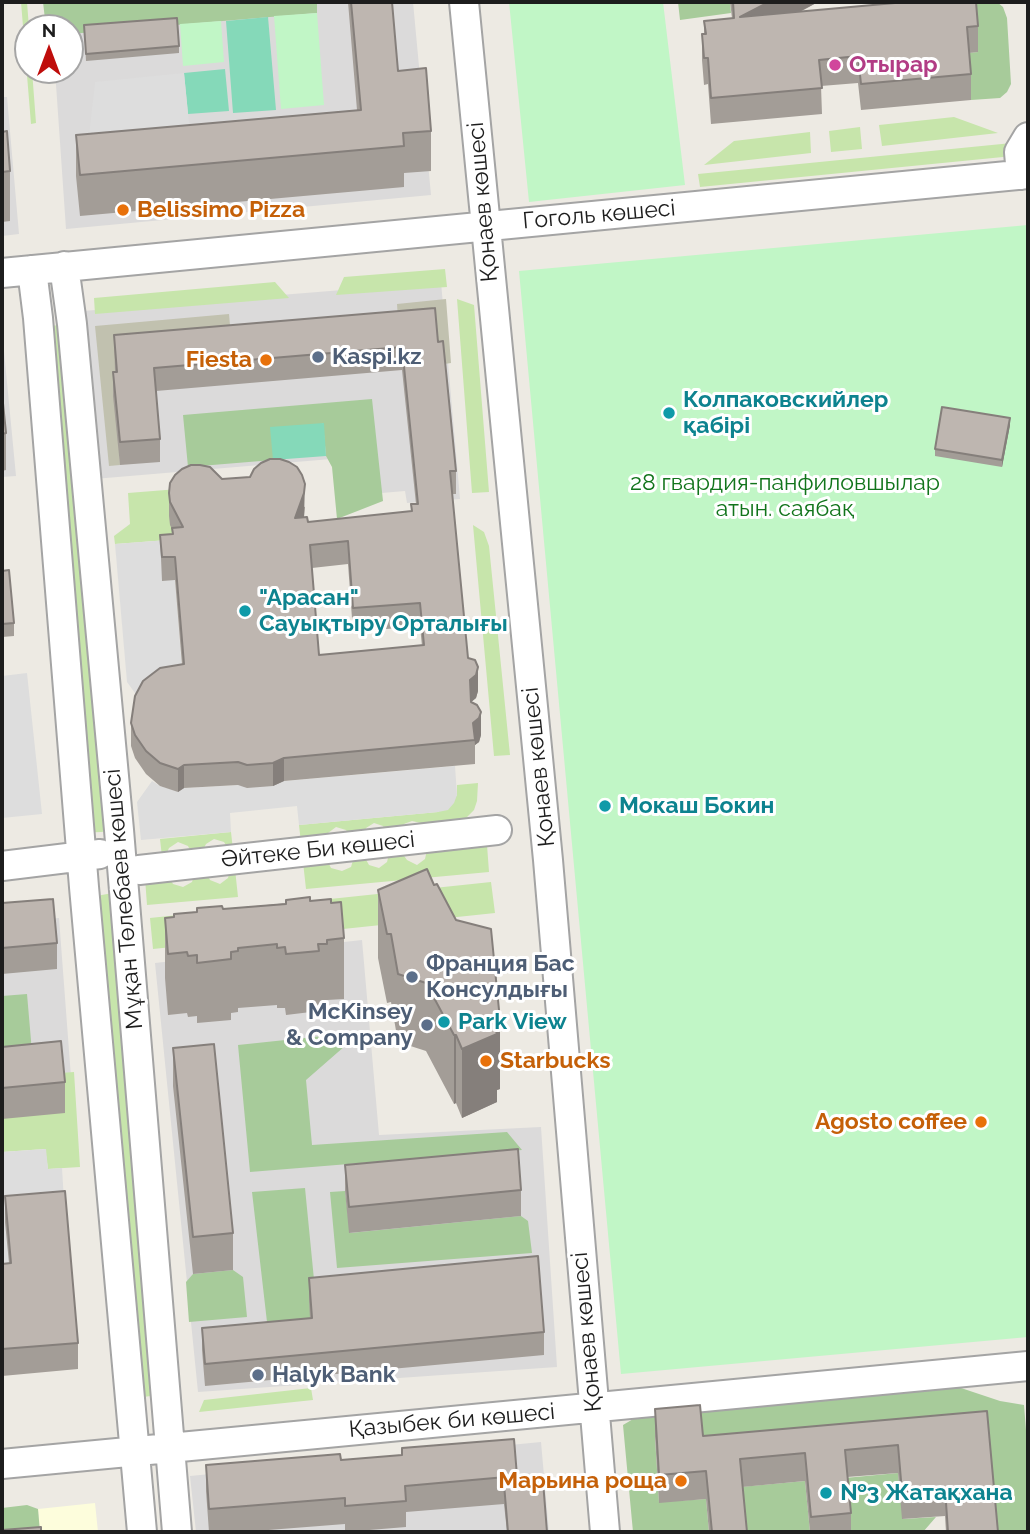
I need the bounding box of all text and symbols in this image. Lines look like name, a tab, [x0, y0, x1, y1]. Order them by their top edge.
north arrow	[14, 14, 84, 84]
text: N	[42, 19, 56, 41]
place label: Отырар	[849, 51, 938, 79]
marker: Отырар	[827, 57, 843, 73]
street label: Қонаев көшесі	[462, 121, 504, 283]
street label: Гоголь көшесі	[521, 195, 677, 235]
place label: Belissimo Pizza	[137, 196, 305, 224]
marker: Belissimo Pizza	[115, 202, 131, 218]
place label: Kaspi.kz	[332, 343, 422, 371]
place label: Fiesta	[186, 346, 252, 374]
marker: Kaspi.kz	[310, 349, 326, 365]
marker: Fiesta	[258, 352, 274, 368]
place label: Колпаковскийлер қабірі	[683, 386, 888, 440]
marker: Колпаковскийлер қабірі	[661, 405, 677, 421]
park label: 28 гвардия-панфиловшылар атын. саябақ	[630, 469, 940, 523]
place label: "Арасан" Сауықтыру Орталығы	[259, 584, 508, 638]
marker: "Арасан" Сауықтыру Орталығы	[237, 603, 253, 619]
street label: Қонаев көшесі	[517, 686, 561, 848]
street label: Мұқан Төлебаев көшесі	[99, 768, 149, 1030]
place label: Мокаш Бокин	[619, 792, 774, 820]
marker: Мокаш Бокин	[597, 798, 613, 814]
street label: Әйтеке Би көшесі	[220, 826, 416, 874]
place label: Франция Бас Консулдығы	[426, 950, 575, 1004]
marker: Франция Бас Консулдығы	[404, 969, 420, 985]
place label: McKinsey & Company	[286, 998, 413, 1052]
place label: Park View	[458, 1008, 567, 1036]
marker: Park View	[436, 1014, 452, 1030]
marker: McKinsey & Company	[419, 1017, 435, 1033]
place label: Starbucks	[500, 1047, 611, 1075]
marker: Starbucks	[478, 1053, 494, 1069]
place label: Agosto coffee	[815, 1108, 967, 1136]
marker: Agosto coffee	[973, 1114, 989, 1130]
street label: Қонаев көшесі	[566, 1251, 608, 1413]
place label: Halyk Bank	[272, 1361, 395, 1389]
marker: Halyk Bank	[250, 1367, 266, 1383]
street label: Қазыбек би көшесі	[348, 1398, 556, 1444]
place label: Марьина роща	[498, 1467, 667, 1495]
marker: Марьина роща	[673, 1473, 689, 1489]
place label: №3 Жатақхана	[840, 1479, 1013, 1507]
marker: №3 Жатақхана	[818, 1485, 834, 1501]

